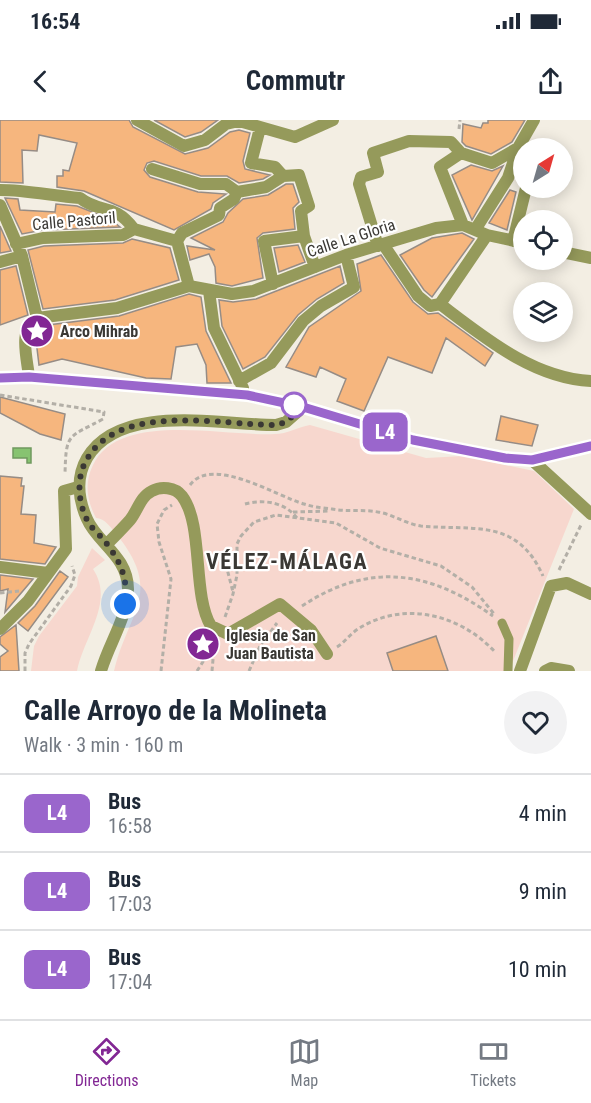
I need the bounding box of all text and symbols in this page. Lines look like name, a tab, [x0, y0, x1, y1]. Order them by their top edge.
text: 16:54	[30, 9, 81, 34]
icon: back	[24, 65, 57, 98]
text: Commutr	[246, 65, 345, 97]
icon: share	[534, 65, 567, 98]
north arrow	[513, 138, 573, 198]
map controls	[513, 138, 573, 342]
street label: Calle Pastoril	[31, 208, 117, 234]
button: locate	[513, 210, 573, 270]
street label: Calle La Gloria	[305, 215, 397, 261]
button: layers	[513, 282, 573, 342]
place icon: Arco Mihrab	[19, 313, 55, 349]
place label: Arco Mihrab	[60, 322, 138, 341]
unlabelled marker	[281, 392, 307, 418]
line badge: L4	[358, 412, 412, 452]
text: L4	[375, 420, 395, 444]
district label: VÉLEZ-MÁLAGA	[206, 549, 368, 574]
your location	[110, 589, 140, 619]
place icon: Iglesia de San Juan Bautista	[185, 626, 221, 662]
place label: Iglesia de San Juan Bautista	[226, 626, 316, 663]
button: heart	[504, 691, 567, 754]
text: Calle Arroyo de la Molineta	[24, 694, 327, 727]
text: Walk · 3 min · 160 m	[24, 733, 183, 757]
text: Bus	[108, 789, 141, 814]
text: L4	[47, 801, 67, 825]
text: 4 min	[519, 801, 567, 826]
text: 16:58	[108, 814, 152, 838]
text: Bus	[108, 867, 141, 892]
text: L4	[47, 879, 67, 903]
text: 9 min	[519, 879, 567, 904]
text: 17:03	[108, 892, 152, 916]
text: Bus	[108, 945, 141, 970]
text: L4	[47, 957, 67, 981]
text: 10 min	[508, 957, 567, 982]
text: 17:04	[108, 970, 152, 994]
tab: Directions	[75, 1035, 139, 1090]
tab: Map	[288, 1035, 321, 1090]
tab: Tickets	[470, 1035, 516, 1090]

